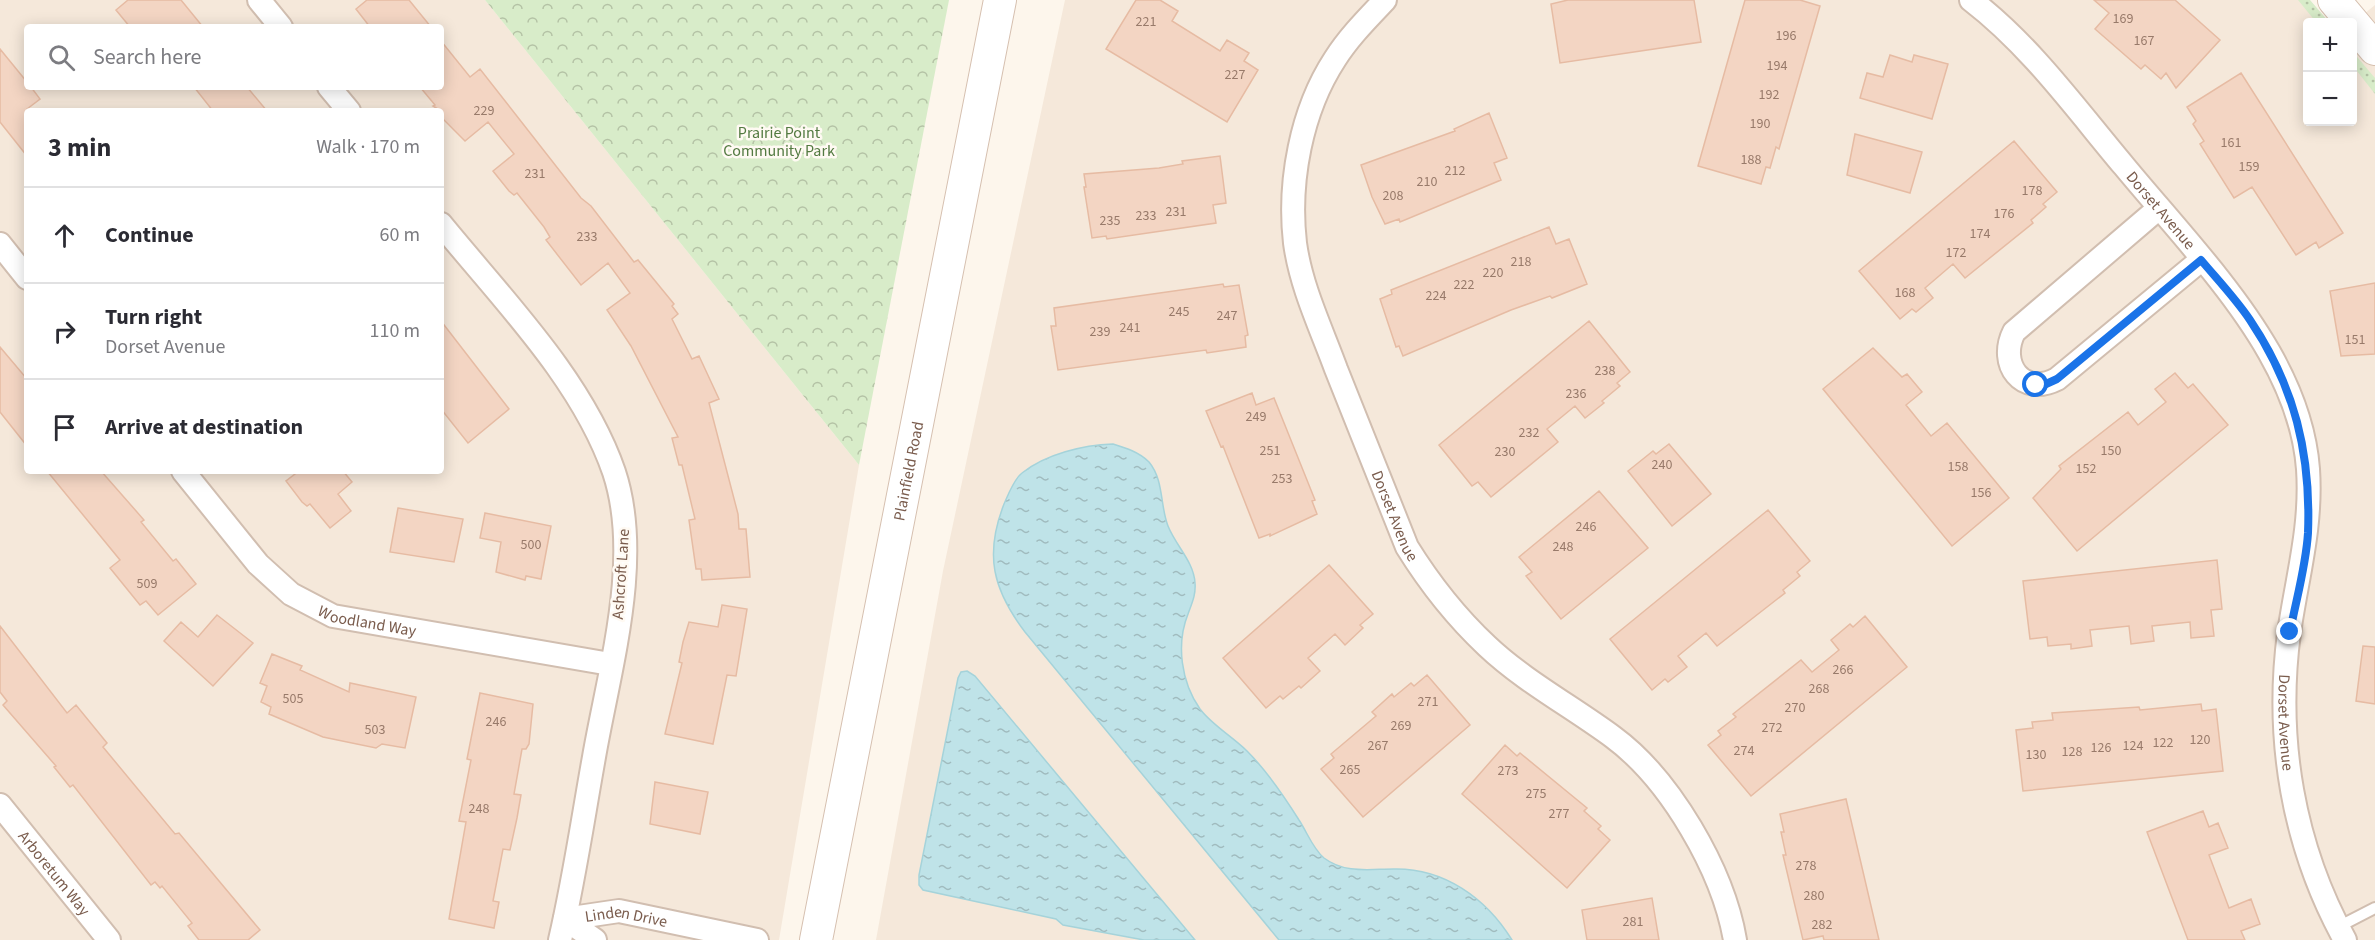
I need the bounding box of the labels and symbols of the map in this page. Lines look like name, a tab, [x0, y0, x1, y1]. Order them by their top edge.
house number: 169	[2113, 9, 2133, 29]
house number: 221	[1136, 12, 1156, 32]
house number: 196	[1776, 26, 1796, 46]
house number: 167	[2134, 31, 2154, 51]
house number: 194	[1767, 56, 1787, 76]
house number: 227	[1225, 65, 1245, 85]
house number: 192	[1759, 85, 1779, 105]
house number: 229	[474, 101, 494, 121]
house number: 190	[1750, 114, 1770, 134]
park label: Prairie Point Community Park	[723, 122, 835, 162]
house number: 161	[2221, 133, 2241, 153]
house number: 188	[1741, 150, 1761, 170]
house number: 159	[2239, 157, 2259, 177]
house number: 212	[1445, 161, 1465, 181]
house number: 231	[525, 164, 545, 184]
street label: Dorset Avenue	[2121, 167, 2200, 254]
house number: 210	[1417, 172, 1437, 192]
house number: 178	[2022, 181, 2042, 201]
house number: 208	[1383, 186, 1403, 206]
house number: 231	[1166, 202, 1186, 222]
house number: 176	[1994, 204, 2014, 224]
house number: 233	[1136, 206, 1156, 226]
house number: 235	[1100, 211, 1120, 231]
house number: 174	[1970, 224, 1990, 244]
house number: 233	[577, 227, 597, 247]
house number: 172	[1946, 243, 1966, 263]
house number: 218	[1511, 252, 1531, 272]
house number: 220	[1483, 263, 1503, 283]
house number: 222	[1454, 275, 1474, 295]
house number: 168	[1895, 283, 1915, 303]
house number: 224	[1426, 286, 1446, 306]
house number: 245	[1169, 302, 1189, 322]
house number: 247	[1217, 306, 1237, 326]
house number: 241	[1120, 318, 1140, 338]
house number: 239	[1090, 322, 1110, 342]
house number: 151	[2345, 330, 2365, 350]
house number: 238	[1595, 361, 1615, 381]
route start	[2022, 371, 2048, 397]
house number: 236	[1566, 384, 1586, 404]
house number: 249	[1246, 407, 1266, 427]
street label: Plainfield Road	[888, 419, 929, 523]
house number: 232	[1519, 423, 1539, 443]
house number: 251	[1260, 441, 1280, 461]
house number: 150	[2101, 441, 2121, 461]
house number: 230	[1495, 442, 1515, 462]
house number: 240	[1652, 455, 1672, 475]
house number: 158	[1948, 457, 1968, 477]
house number: 152	[2076, 459, 2096, 479]
street label: Dorset Avenue	[1366, 467, 1423, 566]
house number: 253	[1272, 469, 1292, 489]
house number: 156	[1971, 483, 1991, 503]
house number: 246	[1576, 517, 1596, 537]
street label: Ashcroft Lane	[607, 528, 635, 620]
house number: 500	[521, 535, 541, 555]
house number: 248	[1553, 537, 1573, 557]
house number: 509	[137, 574, 157, 594]
street label: Woodland Way	[314, 600, 418, 642]
route end	[2276, 618, 2302, 644]
house number: 266	[1833, 660, 1853, 680]
street label: Dorset Avenue	[2272, 674, 2299, 772]
house number: 268	[1809, 679, 1829, 699]
house number: 505	[283, 689, 303, 709]
house number: 271	[1418, 692, 1438, 712]
house number: 270	[1785, 698, 1805, 718]
house number: 246	[486, 712, 506, 732]
house number: 269	[1391, 716, 1411, 736]
house number: 272	[1762, 718, 1782, 738]
house number: 503	[365, 720, 385, 740]
house number: 120	[2190, 730, 2210, 750]
house number: 122	[2153, 733, 2173, 753]
house number: 267	[1368, 736, 1388, 756]
house number: 124	[2123, 736, 2143, 756]
house number: 126	[2091, 738, 2111, 758]
house number: 274	[1734, 741, 1754, 761]
house number: 128	[2062, 742, 2082, 762]
house number: 130	[2026, 745, 2046, 765]
house number: 265	[1340, 760, 1360, 780]
house number: 273	[1498, 761, 1518, 781]
house number: 275	[1526, 784, 1546, 804]
house number: 248	[469, 799, 489, 819]
house number: 277	[1549, 804, 1569, 824]
street label: Arboretum Way	[13, 826, 95, 921]
house number: 278	[1796, 856, 1816, 876]
house number: 280	[1804, 886, 1824, 906]
street label: Linden Drive	[583, 901, 669, 933]
house number: 281	[1623, 912, 1643, 932]
house number: 282	[1812, 915, 1832, 935]

